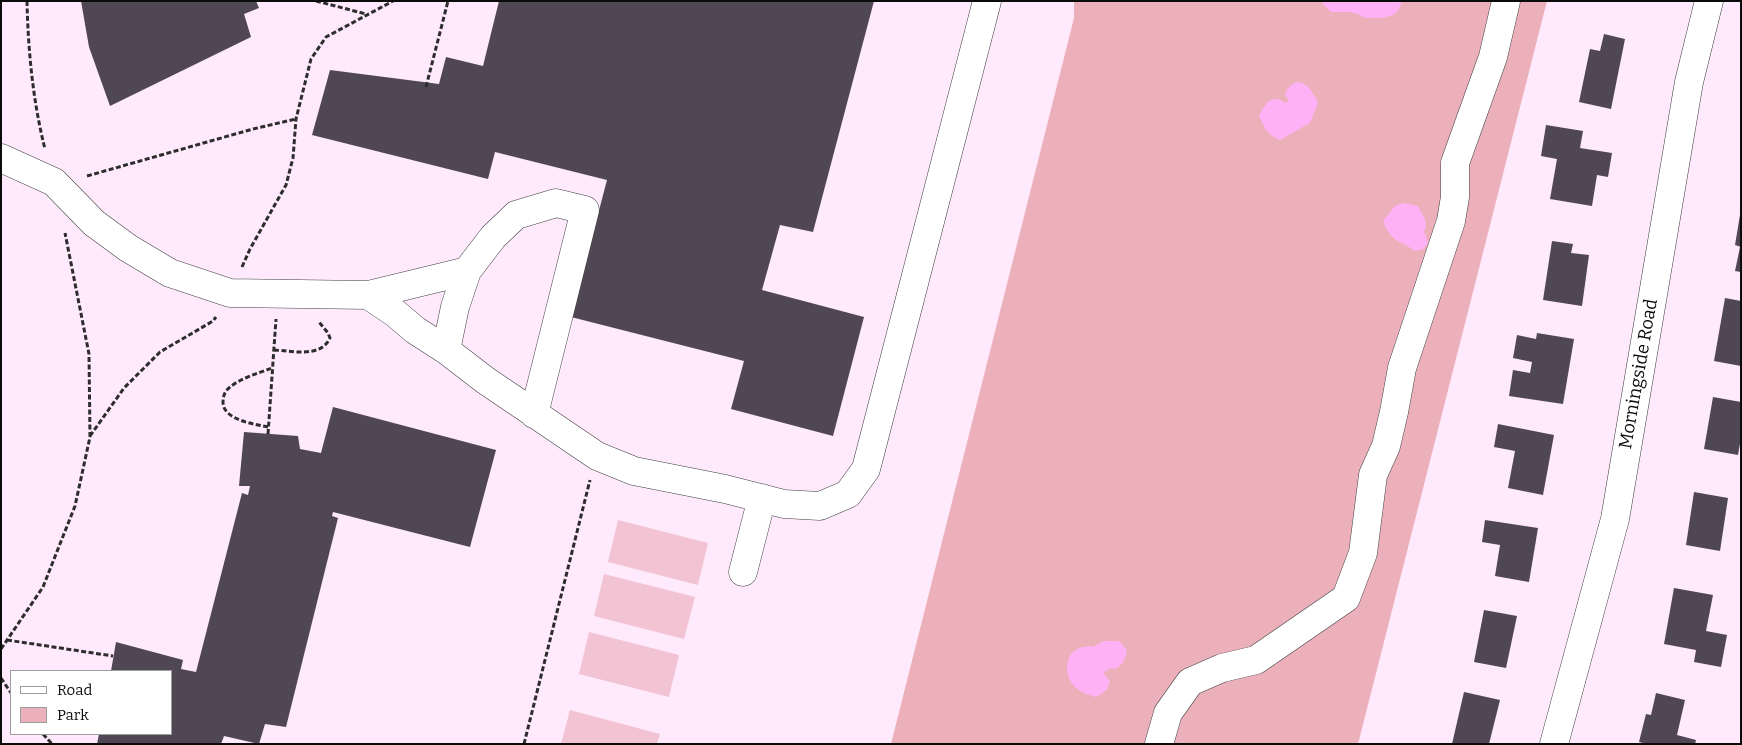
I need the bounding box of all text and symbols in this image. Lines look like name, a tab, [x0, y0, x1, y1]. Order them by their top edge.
street label: Morningside Road	[1615, 297, 1663, 451]
legend	[10, 670, 172, 735]
text: Road	[57, 681, 92, 699]
text: Park	[57, 706, 89, 724]

